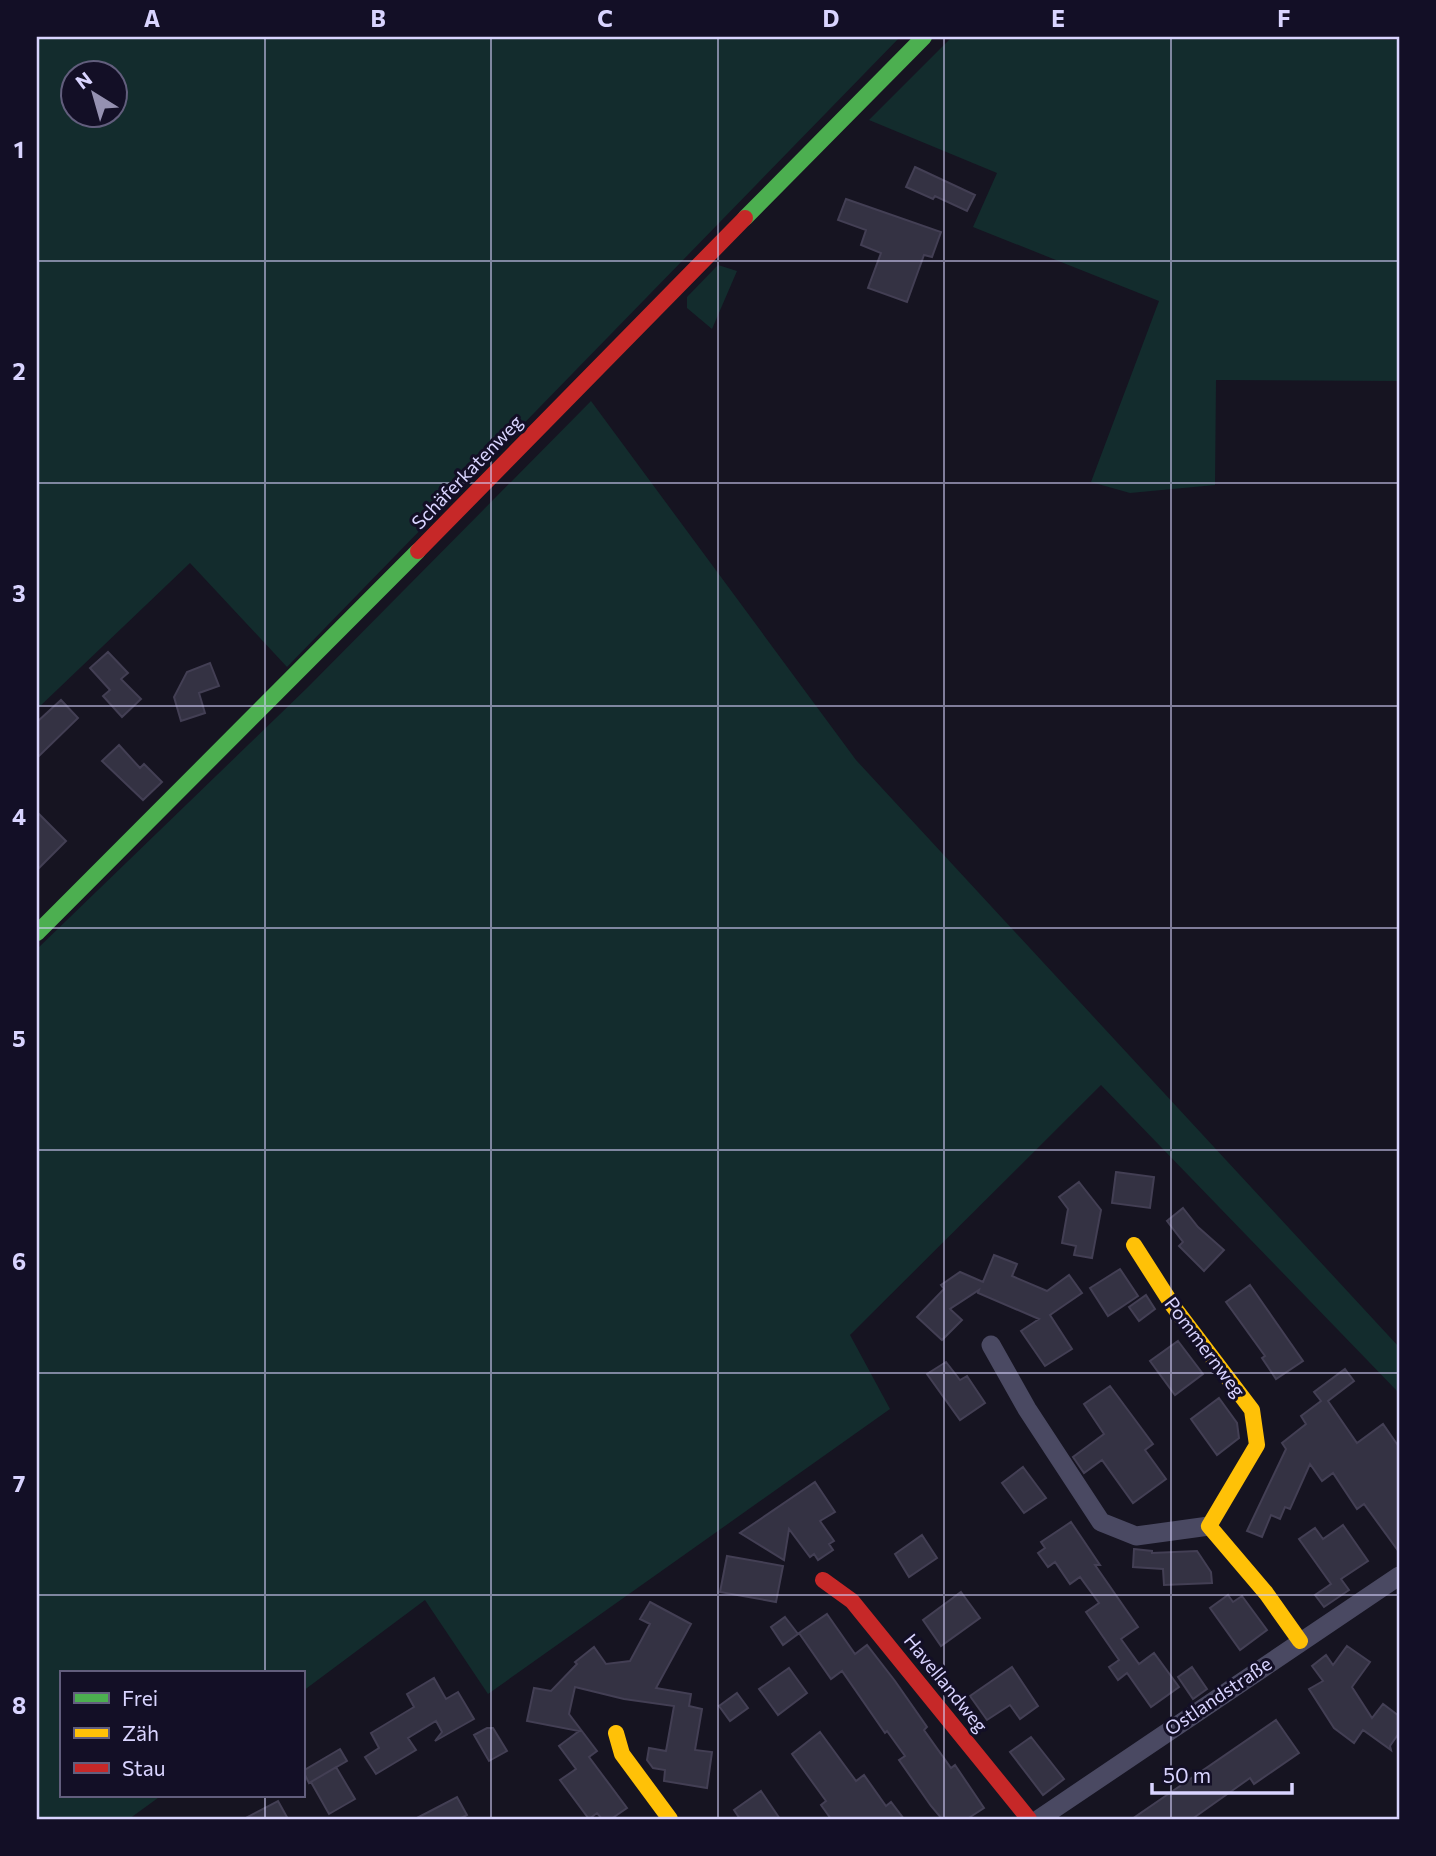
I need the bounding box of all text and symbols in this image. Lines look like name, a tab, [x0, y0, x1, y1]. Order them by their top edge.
text: A	[144, 4, 161, 32]
text: B	[370, 4, 386, 32]
text: C	[597, 4, 613, 32]
text: D	[823, 4, 840, 32]
text: E	[1051, 4, 1065, 32]
text: F	[1277, 4, 1291, 32]
north arrow	[60, 60, 130, 130]
text: N	[71, 67, 96, 94]
text: 1	[14, 135, 24, 163]
text: 2	[12, 357, 26, 385]
street label: Schäferkatenweg	[406, 410, 527, 533]
text: 3	[12, 579, 26, 607]
text: 4	[12, 802, 26, 830]
text: 5	[12, 1024, 26, 1052]
text: 6	[12, 1247, 26, 1275]
street label: Pommernweg	[1160, 1292, 1251, 1401]
text: 7	[13, 1469, 25, 1497]
street label: Havellandweg	[900, 1629, 993, 1737]
street label: Ostlandstraße	[1160, 1651, 1275, 1740]
legend	[60, 1671, 304, 1797]
text: Frei	[122, 1685, 158, 1710]
text: 8	[12, 1691, 26, 1719]
text: Zäh	[122, 1720, 159, 1745]
scale bar	[1152, 1751, 1292, 1795]
text: Stau	[122, 1755, 165, 1780]
text: 50 m	[1163, 1762, 1211, 1787]

